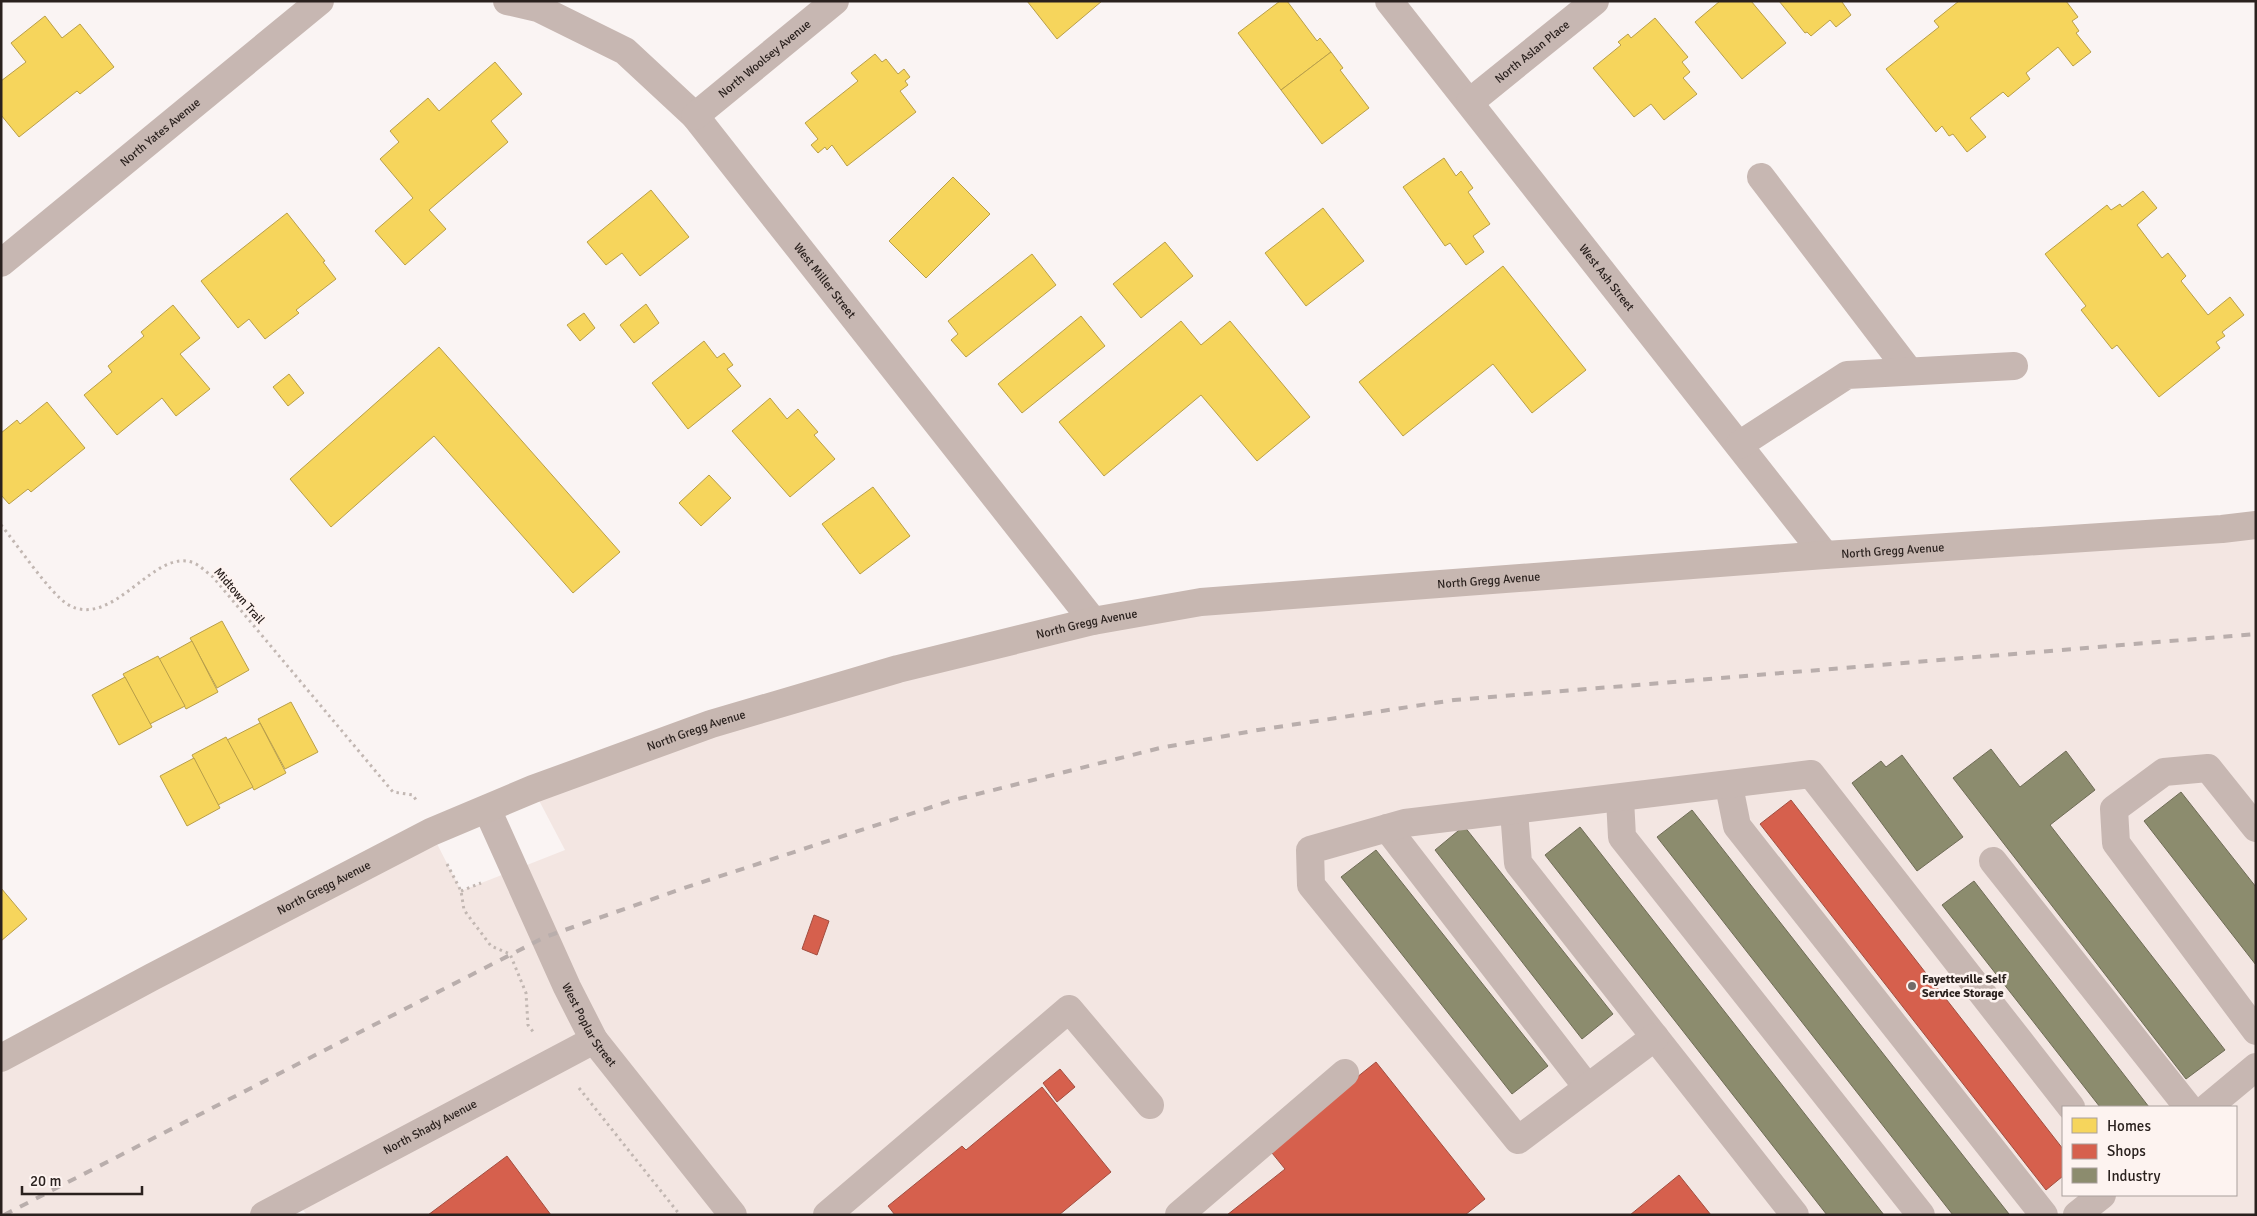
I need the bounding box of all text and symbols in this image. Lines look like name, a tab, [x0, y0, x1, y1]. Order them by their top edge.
street label: North Woolsey Avenue	[715, 17, 814, 101]
street label: North Aslan Place	[1492, 17, 1573, 86]
street label: North Yates Avenue	[117, 95, 203, 170]
street label: West Miller Street	[790, 240, 859, 321]
street label: West Ash Street	[1576, 241, 1638, 314]
street label: North Gregg Avenue	[1841, 540, 1945, 561]
street label: Midtown Trail	[210, 565, 268, 628]
street label: North Gregg Avenue	[1437, 569, 1541, 592]
street label: North Gregg Avenue	[1035, 606, 1139, 642]
street label: North Gregg Avenue	[645, 707, 747, 754]
street label: North Gregg Avenue	[275, 857, 373, 918]
place label: Fayetteville Self Service Storage	[1922, 972, 2007, 1001]
street label: West Poplar Street	[559, 980, 620, 1070]
marker: Fayetteville Self Service Storage	[1906, 980, 1918, 992]
street label: North Shady Avenue	[381, 1096, 480, 1158]
legend	[2062, 1106, 2237, 1196]
text: Homes	[2107, 1117, 2151, 1135]
text: Shops	[2107, 1142, 2146, 1160]
scale bar	[22, 1164, 142, 1196]
text: Industry	[2107, 1167, 2160, 1185]
text: 20 m	[30, 1172, 61, 1190]

